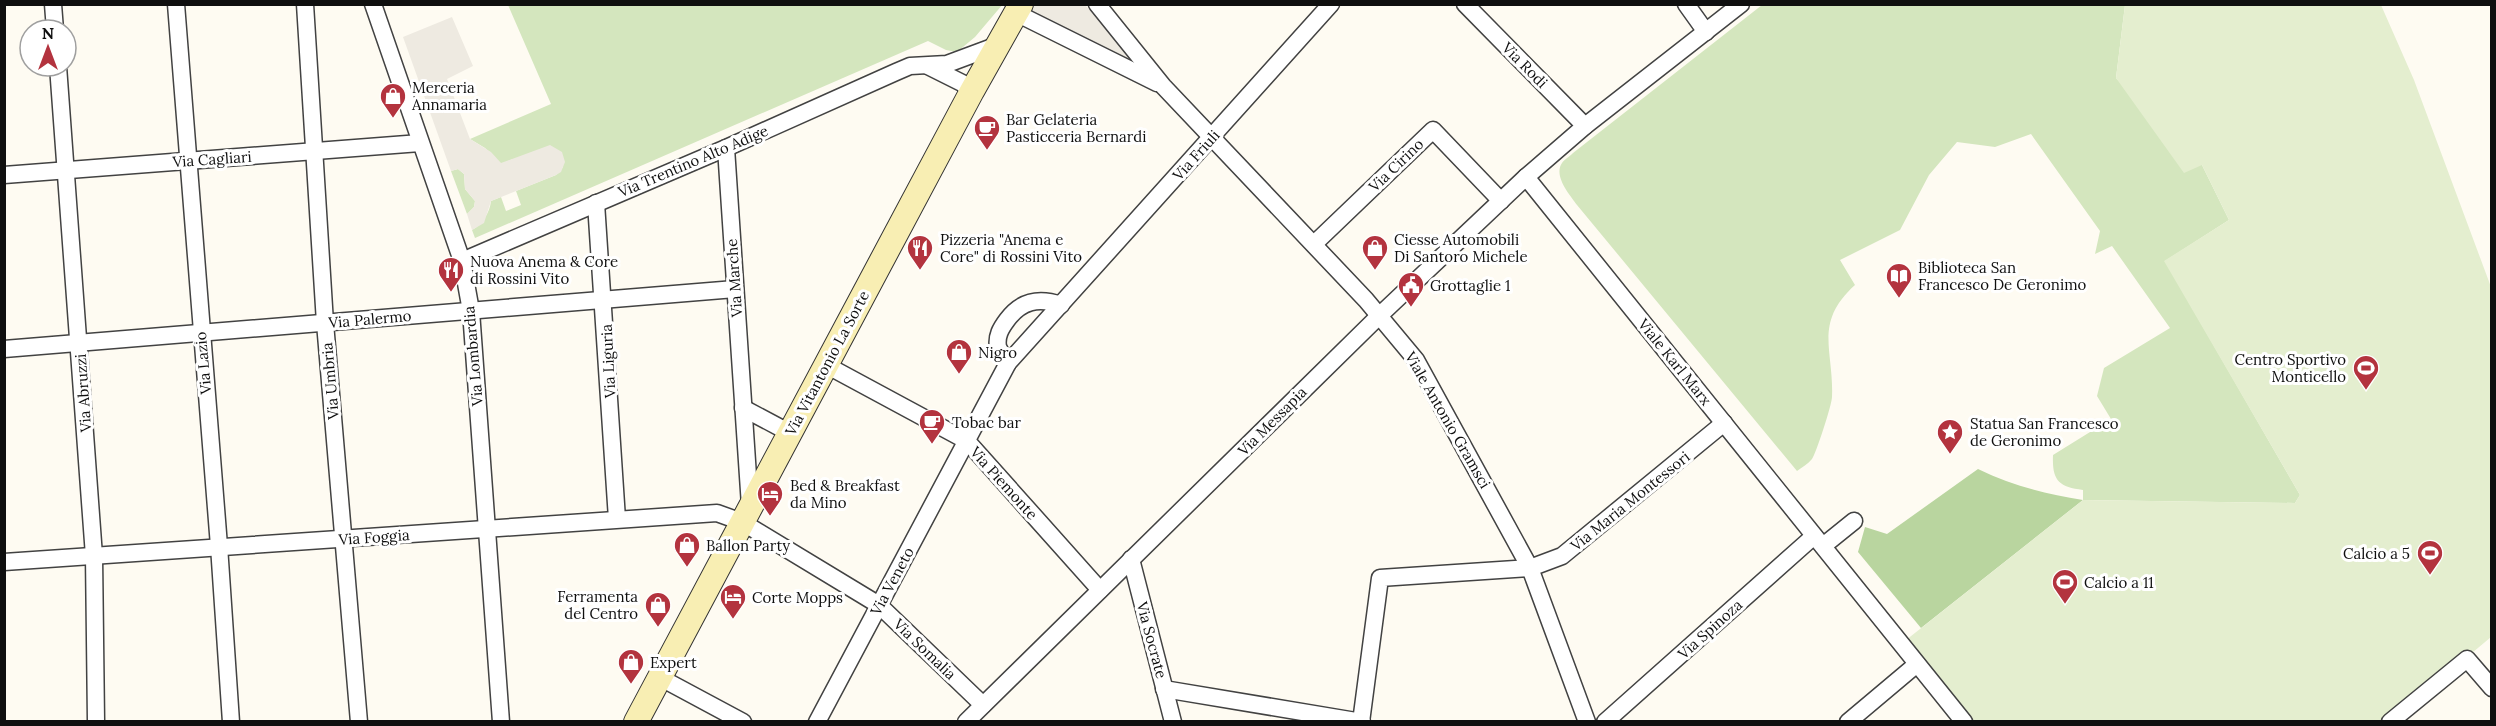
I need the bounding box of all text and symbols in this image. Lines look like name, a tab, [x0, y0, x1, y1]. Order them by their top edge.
north arrow	[18, 18, 78, 78]
text: N	[42, 23, 54, 43]
street label: Via Rodi	[1498, 38, 1552, 92]
place label: Merceria Annamaria	[411, 78, 487, 114]
shop icon: Merceria Annamaria	[378, 81, 408, 119]
place label: Bar Gelateria Pasticceria Bernardi	[1006, 110, 1146, 146]
cafe icon: Bar Gelateria Pasticceria Bernardi	[972, 113, 1002, 151]
street label: Via Trentino Alto Adige	[614, 121, 771, 202]
street label: Via Friuli	[1168, 126, 1224, 185]
street label: Via Cirino	[1364, 134, 1427, 196]
street label: Via Cagliari	[171, 147, 252, 171]
place label: Pizzeria "Anema e Core" di Rossini Vito	[940, 230, 1082, 266]
place label: Ciesse Automobili Di Santoro Michele	[1394, 230, 1528, 266]
restaurant icon: Pizzeria "Anema e Core" di Rossini Vito	[905, 233, 935, 271]
shop icon: Ciesse Automobili Di Santoro Michele	[1360, 233, 1390, 271]
street label: Via Marche	[722, 238, 746, 319]
place label: Nuova Anema & Core di Rossini Vito	[470, 252, 618, 288]
restaurant icon: Nuova Anema & Core di Rossini Vito	[436, 255, 466, 293]
place label: Biblioteca San Francesco De Geronimo	[1918, 258, 2087, 294]
library icon: Biblioteca San Francesco De Geronimo	[1884, 261, 1914, 299]
public building icon: Grottaglie 1	[1396, 270, 1426, 308]
place label: Grottaglie 1	[1430, 276, 1511, 295]
street label: Via Vitantonio La Sorte	[780, 287, 873, 439]
street label: Via Lombardia	[459, 305, 487, 408]
street label: Via Palermo	[327, 306, 412, 332]
street label: Viale Karl Marx	[1634, 314, 1716, 409]
street label: Via Liguria	[597, 323, 619, 399]
street label: Via Lazio	[191, 331, 215, 396]
shop icon: Nigro	[944, 337, 974, 375]
street label: Via Umbria	[317, 341, 343, 421]
place label: Nigro	[978, 343, 1017, 362]
street label: Viale Antonio Gramsci	[1401, 347, 1495, 492]
place label: Centro Sportivo Monticello	[2234, 350, 2346, 386]
street label: Via Abruzzi	[71, 353, 95, 434]
sports icon: Centro Sportivo Monticello	[2351, 353, 2381, 391]
street label: Via Messapia	[1233, 382, 1311, 460]
cafe icon: Tobac bar	[917, 407, 947, 445]
place label: Tobac bar	[952, 413, 1022, 432]
place label: Statua San Francesco de Geronimo	[1970, 414, 2119, 450]
place icon: Statua San Francesco de Geronimo	[1935, 417, 1965, 455]
street label: Via Piemonte	[965, 442, 1042, 524]
street label: Via Maria Montessori	[1566, 447, 1694, 556]
place label: Bed & Breakfast da Mino	[790, 476, 900, 512]
hotel icon: Bed & Breakfast da Mino	[755, 479, 785, 517]
street label: Via Foggia	[337, 525, 410, 549]
shop icon: Ballon Party	[672, 530, 702, 568]
place label: Ballon Party	[706, 536, 790, 555]
sports icon: Calcio a 5	[2415, 538, 2445, 576]
street label: Via Veneto	[866, 543, 918, 619]
place label: Calcio a 5	[2343, 544, 2410, 563]
sports icon: Calcio a 11	[2050, 567, 2080, 605]
place label: Calcio a 11	[2084, 573, 2154, 592]
hotel icon: Corte Mopps	[718, 582, 748, 620]
place label: Ferramenta del Centro	[557, 587, 638, 623]
place label: Corte Mopps	[752, 588, 843, 607]
shop icon: Ferramenta del Centro	[643, 590, 673, 628]
street label: Via Spinoza	[1673, 595, 1746, 664]
street label: Via Socrate	[1132, 599, 1171, 680]
street label: Via Somalia	[889, 614, 961, 684]
shop icon: Expert	[616, 647, 646, 685]
place label: Expert	[650, 653, 697, 672]

